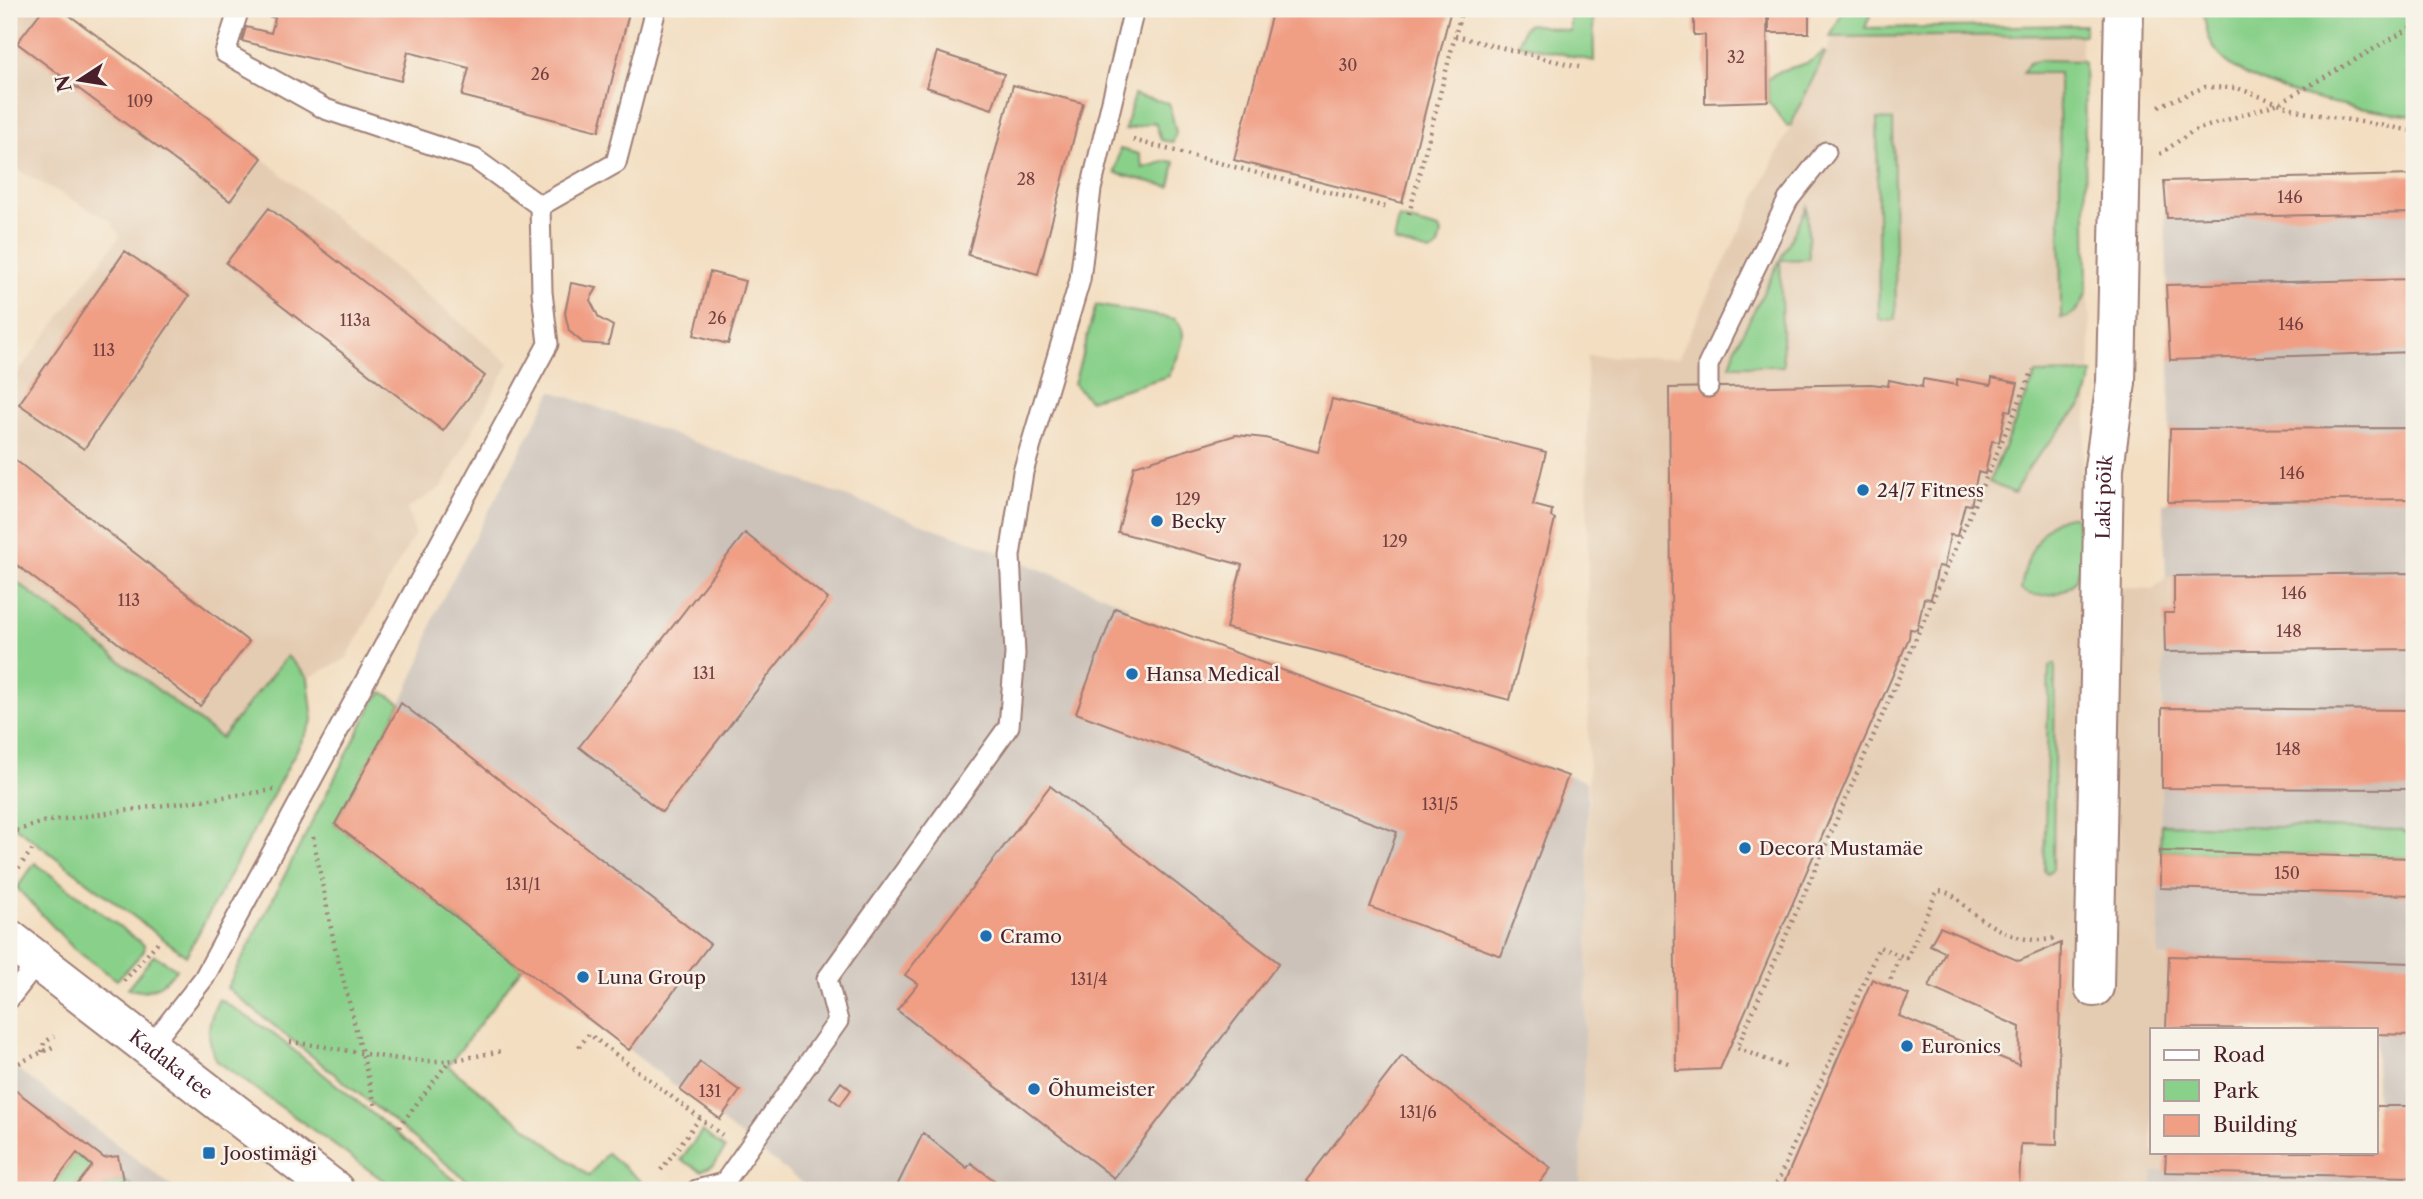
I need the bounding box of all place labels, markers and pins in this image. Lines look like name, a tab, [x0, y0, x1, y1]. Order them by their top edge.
place label: 24/7 Fitness	[1877, 479, 1984, 502]
marker: 24/7 Fitness	[1855, 482, 1871, 498]
place label: Becky	[1171, 510, 1227, 533]
marker: Becky	[1149, 513, 1165, 529]
place label: Hansa Medical	[1146, 663, 1280, 686]
marker: Hansa Medical	[1124, 666, 1140, 682]
place label: Decora Mustamäe	[1759, 837, 1923, 860]
marker: Decora Mustamäe	[1737, 840, 1753, 856]
place label: Cramo	[1000, 925, 1062, 948]
marker: Cramo	[978, 928, 994, 944]
place label: Luna Group	[597, 966, 706, 989]
marker: Luna Group	[575, 969, 591, 985]
place label: Euronics	[1921, 1035, 2001, 1058]
marker: Euronics	[1899, 1038, 1915, 1054]
place label: Õhumeister	[1048, 1077, 1155, 1101]
marker: Õhumeister	[1026, 1081, 1042, 1097]
place label: Joostimägi	[220, 1142, 317, 1165]
marker: Joostimägi	[201, 1145, 217, 1161]

